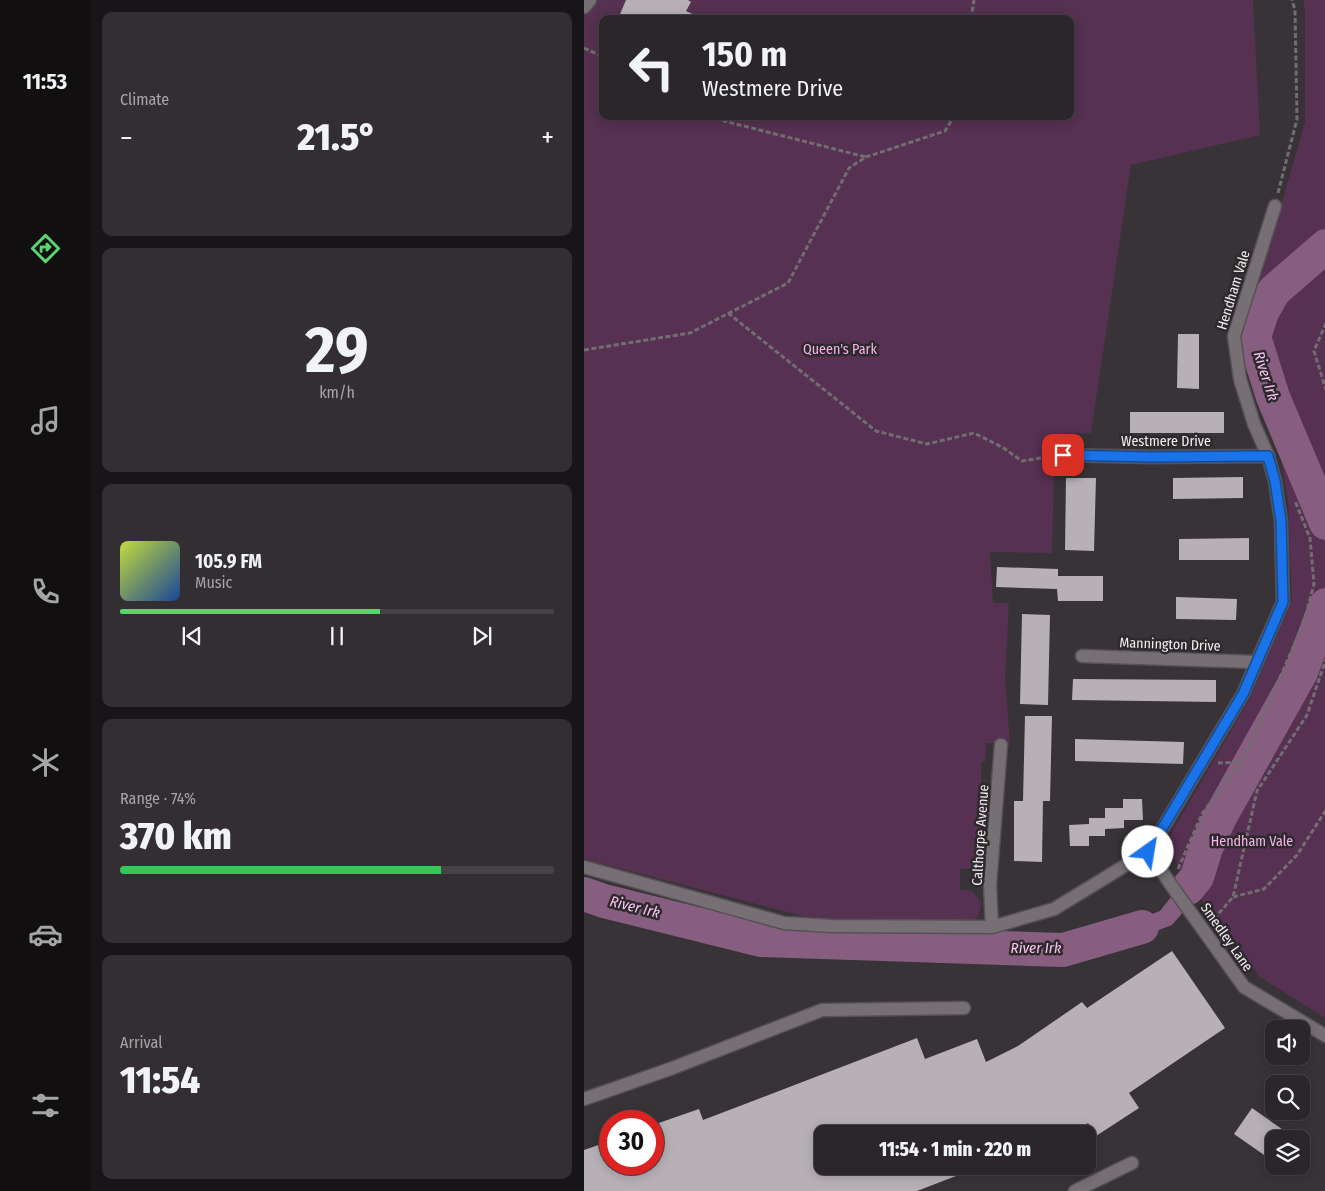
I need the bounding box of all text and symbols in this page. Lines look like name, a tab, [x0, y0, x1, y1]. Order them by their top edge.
text: 150 m	[702, 33, 787, 75]
icon: left	[619, 35, 684, 100]
text: 11:53	[23, 68, 67, 95]
text: Westmere Drive	[702, 75, 843, 102]
text: Climate	[120, 90, 169, 109]
text: 21.5°	[297, 114, 377, 160]
text: −	[120, 121, 133, 154]
text: +	[541, 121, 554, 154]
icon: directions	[28, 231, 63, 266]
street label: Hendham Vale	[1213, 248, 1254, 332]
text: 29	[305, 311, 369, 389]
park label: Queen's Park	[803, 341, 877, 358]
water label: River Irk	[1250, 349, 1283, 403]
text: km/h	[319, 383, 355, 402]
icon: music	[28, 403, 63, 438]
street label: Westmere Drive	[1121, 433, 1211, 450]
pin	[1042, 434, 1084, 476]
icon: arrive	[1049, 441, 1077, 469]
text: 105.9 FM	[195, 550, 262, 573]
text: Music	[195, 573, 232, 592]
icon: phone	[28, 574, 63, 609]
icon: previous	[178, 622, 206, 650]
icon: pause	[323, 622, 351, 650]
icon: next	[468, 622, 496, 650]
street label: Mannington Drive	[1119, 634, 1221, 655]
icon: climate	[28, 745, 63, 780]
street label: Calthorpe Avenue	[968, 784, 993, 886]
text: Range · 74%	[120, 789, 196, 808]
text: 370 km	[120, 813, 232, 859]
position arrow	[1121, 825, 1173, 877]
park label: Hendham Vale	[1211, 833, 1293, 850]
water label: River Irk	[608, 892, 662, 922]
street label: Smedley Lane	[1197, 900, 1256, 975]
icon: car	[28, 917, 63, 952]
water label: River Irk	[1011, 939, 1062, 957]
map controls	[1265, 1020, 1310, 1175]
button: sound	[1265, 1020, 1310, 1065]
text: Arrival	[120, 1033, 162, 1052]
text: 11:54	[120, 1057, 200, 1103]
button: search	[1265, 1075, 1310, 1120]
icon: filters	[28, 1088, 63, 1123]
speed limit sign: 30	[599, 1110, 664, 1175]
button: layers	[1265, 1130, 1310, 1175]
text: 11:54 · 1 min · 220 m	[879, 1138, 1031, 1161]

